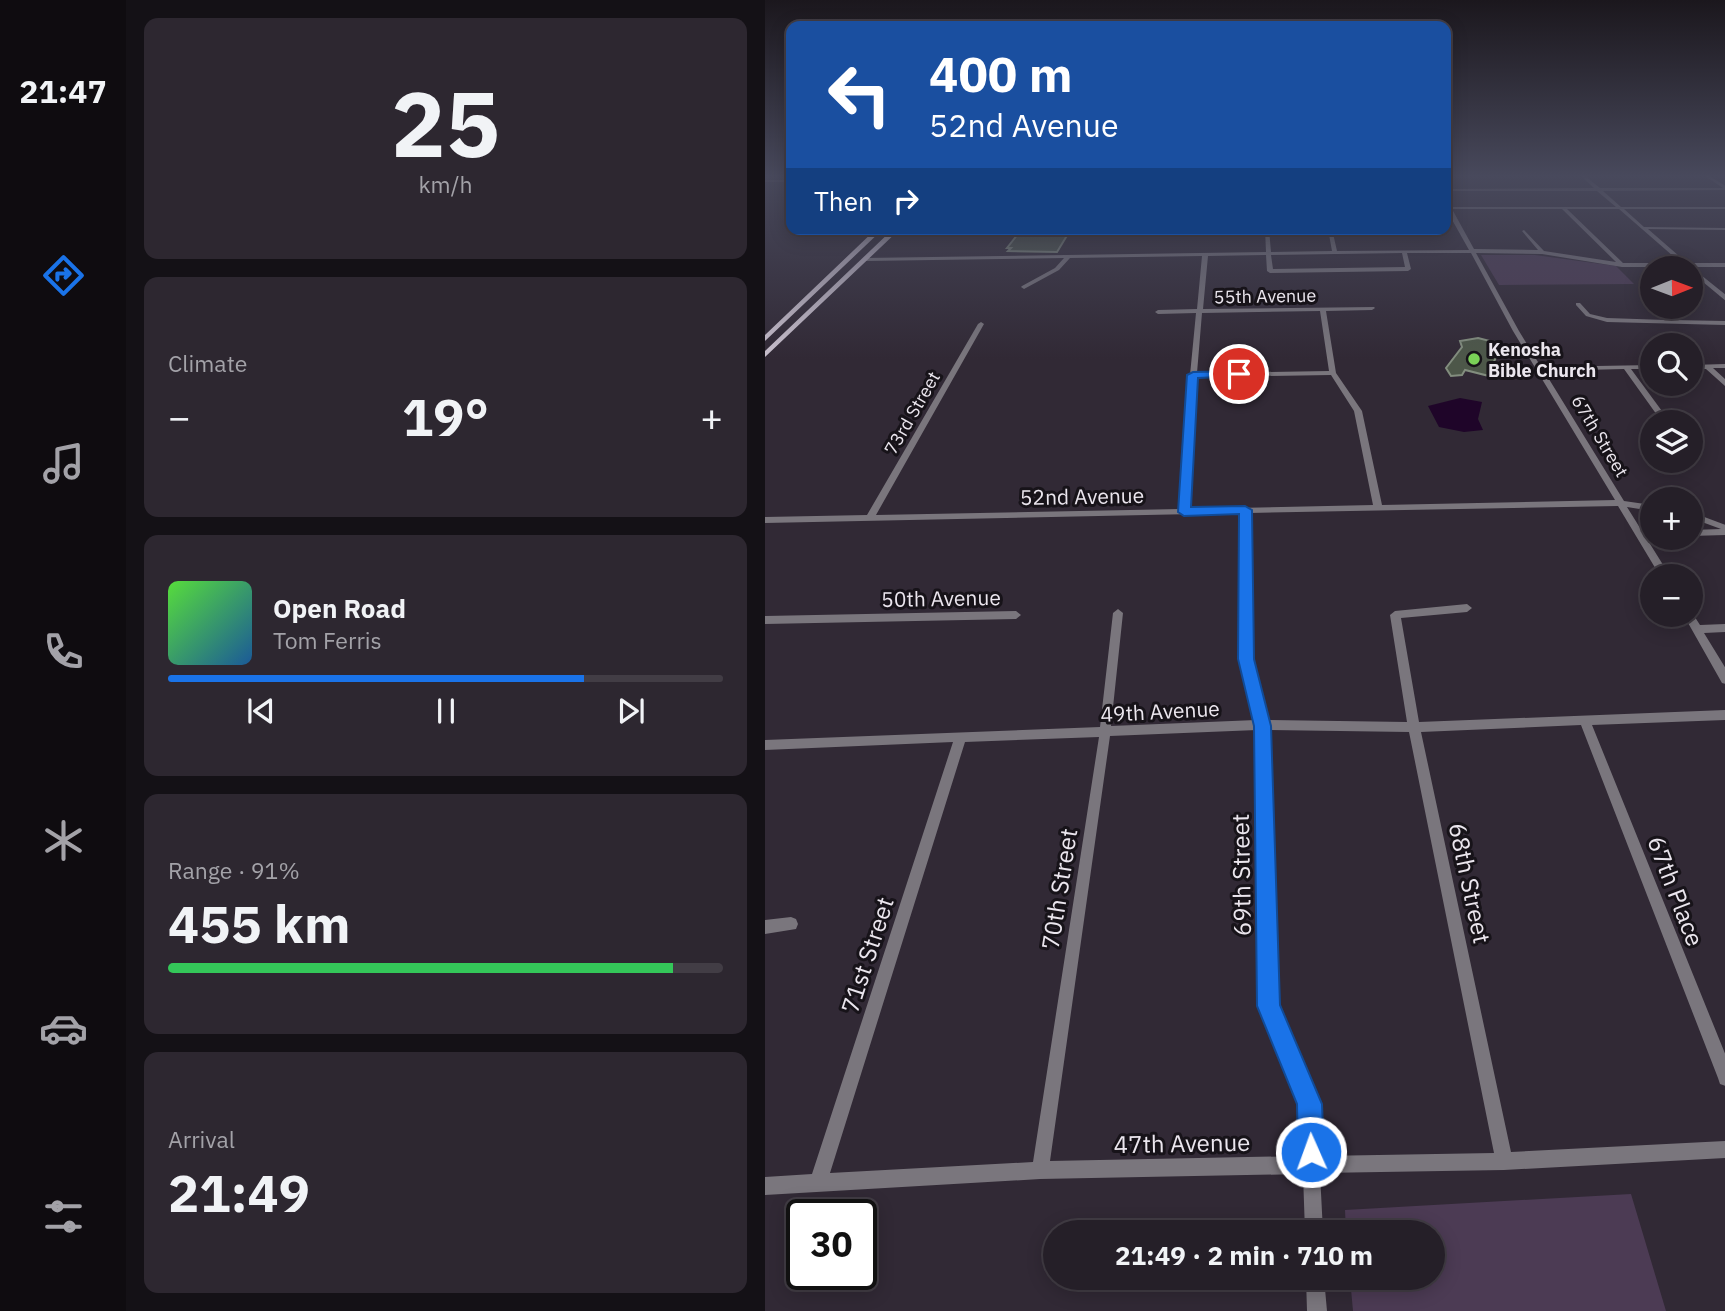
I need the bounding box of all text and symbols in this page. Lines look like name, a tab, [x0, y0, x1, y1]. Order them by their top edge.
text: 400 m	[929, 42, 1073, 105]
icon: left	[814, 49, 905, 140]
text: 25	[391, 64, 500, 182]
text: 21:47	[19, 70, 107, 112]
text: 52nd Avenue	[929, 104, 1119, 146]
text: km/h	[418, 169, 473, 199]
icon: right	[887, 182, 925, 220]
text: Then	[814, 184, 873, 218]
icon: directions	[39, 251, 88, 300]
north arrow	[1640, 256, 1703, 318]
map controls	[1640, 256, 1703, 627]
street label: 55th Avenue	[1214, 284, 1317, 308]
button: search	[1640, 333, 1703, 396]
place label: Kenosha Bible Church	[1488, 338, 1596, 382]
pin	[1209, 344, 1269, 404]
text: Climate	[168, 348, 247, 378]
marker: Kenosha Bible Church	[1466, 351, 1482, 367]
icon: arrive	[1220, 355, 1258, 393]
street label: 73rd Street	[879, 367, 945, 459]
text: 19°	[402, 383, 489, 450]
street label: 67th Street	[1567, 391, 1633, 481]
text: −	[168, 392, 191, 441]
text: +	[700, 392, 723, 441]
button: layers	[1640, 410, 1703, 473]
icon: music	[39, 439, 88, 488]
street label: 52nd Avenue	[1020, 481, 1144, 511]
button: +	[1640, 487, 1703, 550]
button: −	[1640, 564, 1703, 627]
street label: 50th Avenue	[881, 583, 1001, 613]
text: Open Road	[273, 591, 406, 625]
text: Tom Ferris	[273, 625, 382, 655]
icon: phone	[39, 627, 88, 676]
icon: previous	[242, 692, 280, 730]
icon: pause	[427, 692, 465, 730]
icon: next	[612, 692, 650, 730]
street label: 49th Avenue	[1100, 694, 1220, 728]
street label: 69th Street	[1224, 814, 1258, 936]
icon: climate	[39, 816, 88, 865]
street label: 68th Street	[1442, 820, 1498, 946]
street label: 70th Street	[1034, 826, 1084, 952]
street label: 67th Place	[1640, 831, 1712, 951]
text: Range · 91%	[168, 855, 300, 885]
text: 455 km	[168, 890, 350, 957]
street label: 71st Street	[833, 893, 901, 1017]
icon: car	[39, 1004, 88, 1053]
position arrow	[1274, 1115, 1348, 1189]
text: Arrival	[168, 1124, 235, 1154]
street label: 47th Avenue	[1113, 1126, 1251, 1160]
text: 21:49	[168, 1159, 310, 1226]
icon: filters	[39, 1192, 88, 1241]
speed limit sign: 30	[786, 1199, 877, 1290]
text: 21:49 · 2 min · 710 m	[1115, 1238, 1373, 1272]

